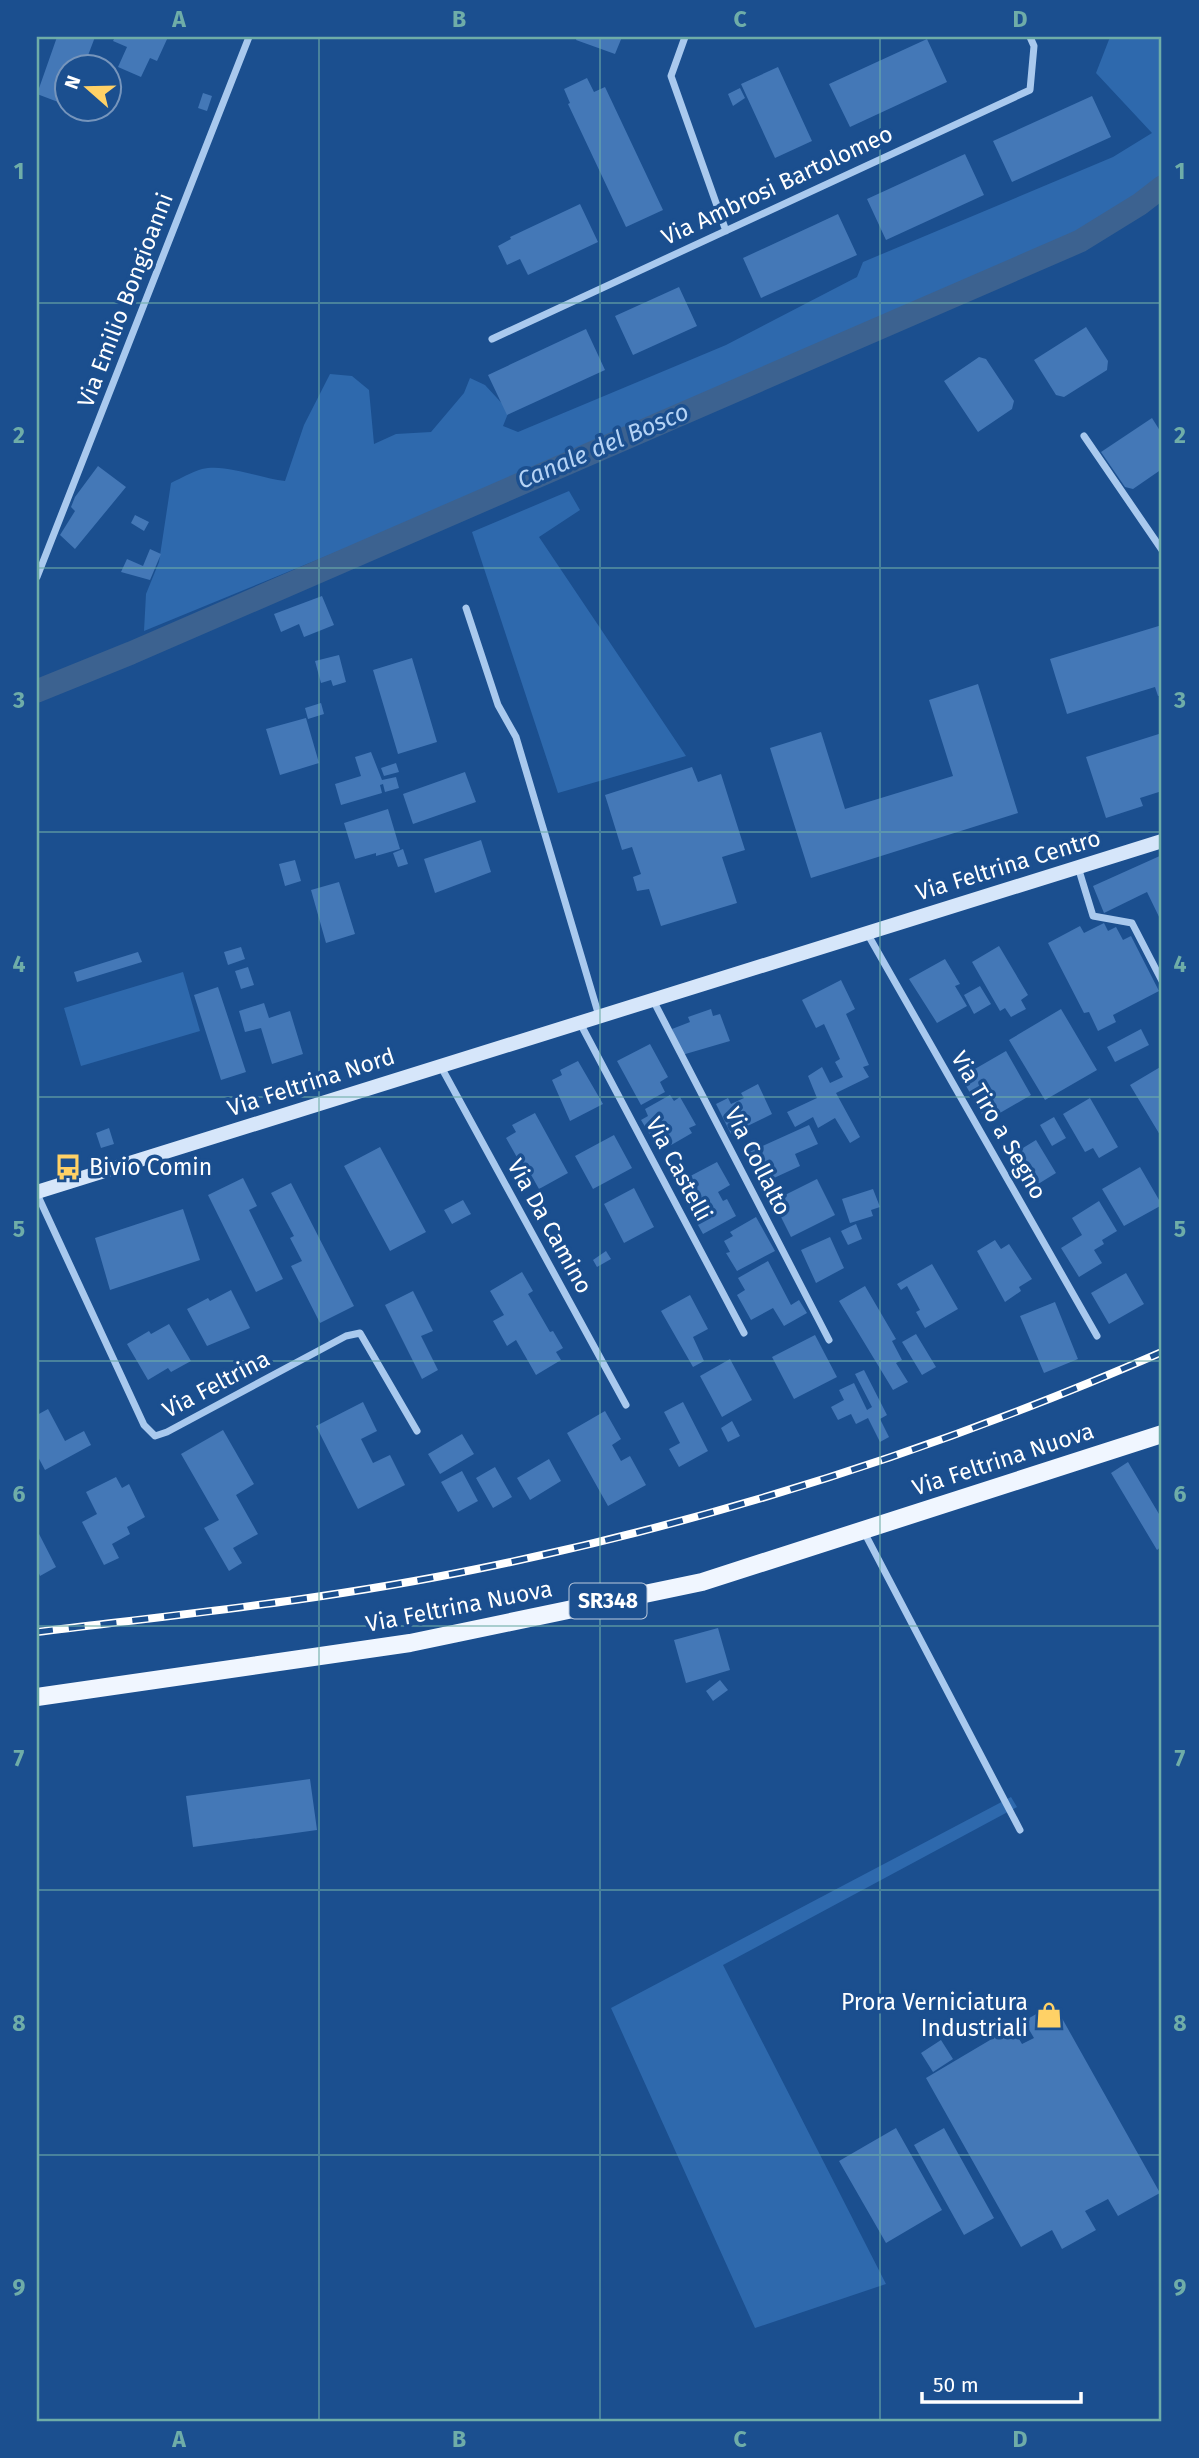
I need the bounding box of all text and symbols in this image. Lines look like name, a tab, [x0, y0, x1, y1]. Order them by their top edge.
text: A	[171, 5, 186, 33]
text: B	[452, 5, 466, 33]
text: C	[733, 5, 747, 33]
text: D	[1013, 5, 1028, 33]
north arrow	[52, 52, 122, 122]
text: N	[60, 72, 85, 92]
street label: Via Ambrosi Bartolomeo	[657, 119, 897, 251]
text: 1	[14, 157, 24, 185]
text: 1	[1175, 157, 1185, 185]
street label: Via Emilio Bongioanni	[71, 189, 179, 411]
water label: Canale del Bosco	[513, 397, 693, 495]
text: 2	[13, 421, 25, 449]
text: 2	[1174, 421, 1186, 449]
text: 3	[12, 686, 25, 714]
text: 3	[1173, 686, 1186, 714]
street label: Via Feltrina Centro	[912, 824, 1104, 906]
text: 4	[13, 950, 26, 978]
text: 4	[1174, 950, 1187, 978]
street label: Via Feltrina Nord	[224, 1042, 398, 1122]
street label: Via Tiro a Segno	[945, 1046, 1053, 1204]
street label: Via Collalto	[719, 1102, 797, 1220]
street label: Via Castelli	[640, 1112, 718, 1226]
bus stop icon: Bivio Comin	[53, 1152, 83, 1182]
place label: Bivio Comin	[89, 1153, 212, 1181]
street label: Via Da Camino	[502, 1154, 598, 1298]
text: 5	[13, 1215, 25, 1243]
text: 5	[1174, 1215, 1186, 1243]
street label: Via Feltrina	[158, 1344, 274, 1424]
street label: Via Feltrina Nuova	[909, 1416, 1097, 1502]
text: 6	[13, 1480, 26, 1508]
text: 6	[1174, 1480, 1187, 1508]
street label: Via Feltrina Nuova	[363, 1574, 555, 1638]
road number: SR348	[570, 1584, 646, 1618]
text: 7	[14, 1744, 25, 1772]
text: 7	[1175, 1744, 1186, 1772]
place label: Prora Verniciatura Industriali	[841, 1988, 1028, 2042]
shop icon: Prora Verniciatura Industriali	[1034, 2000, 1064, 2030]
text: 8	[12, 2009, 26, 2037]
text: 8	[1173, 2009, 1187, 2037]
text: 9	[13, 2273, 26, 2301]
text: 9	[1174, 2273, 1187, 2301]
scale bar	[922, 2360, 1082, 2404]
text: 50 m	[933, 2372, 979, 2398]
text: A	[171, 2425, 186, 2453]
text: B	[452, 2425, 466, 2453]
text: C	[733, 2425, 747, 2453]
text: D	[1013, 2425, 1028, 2453]

